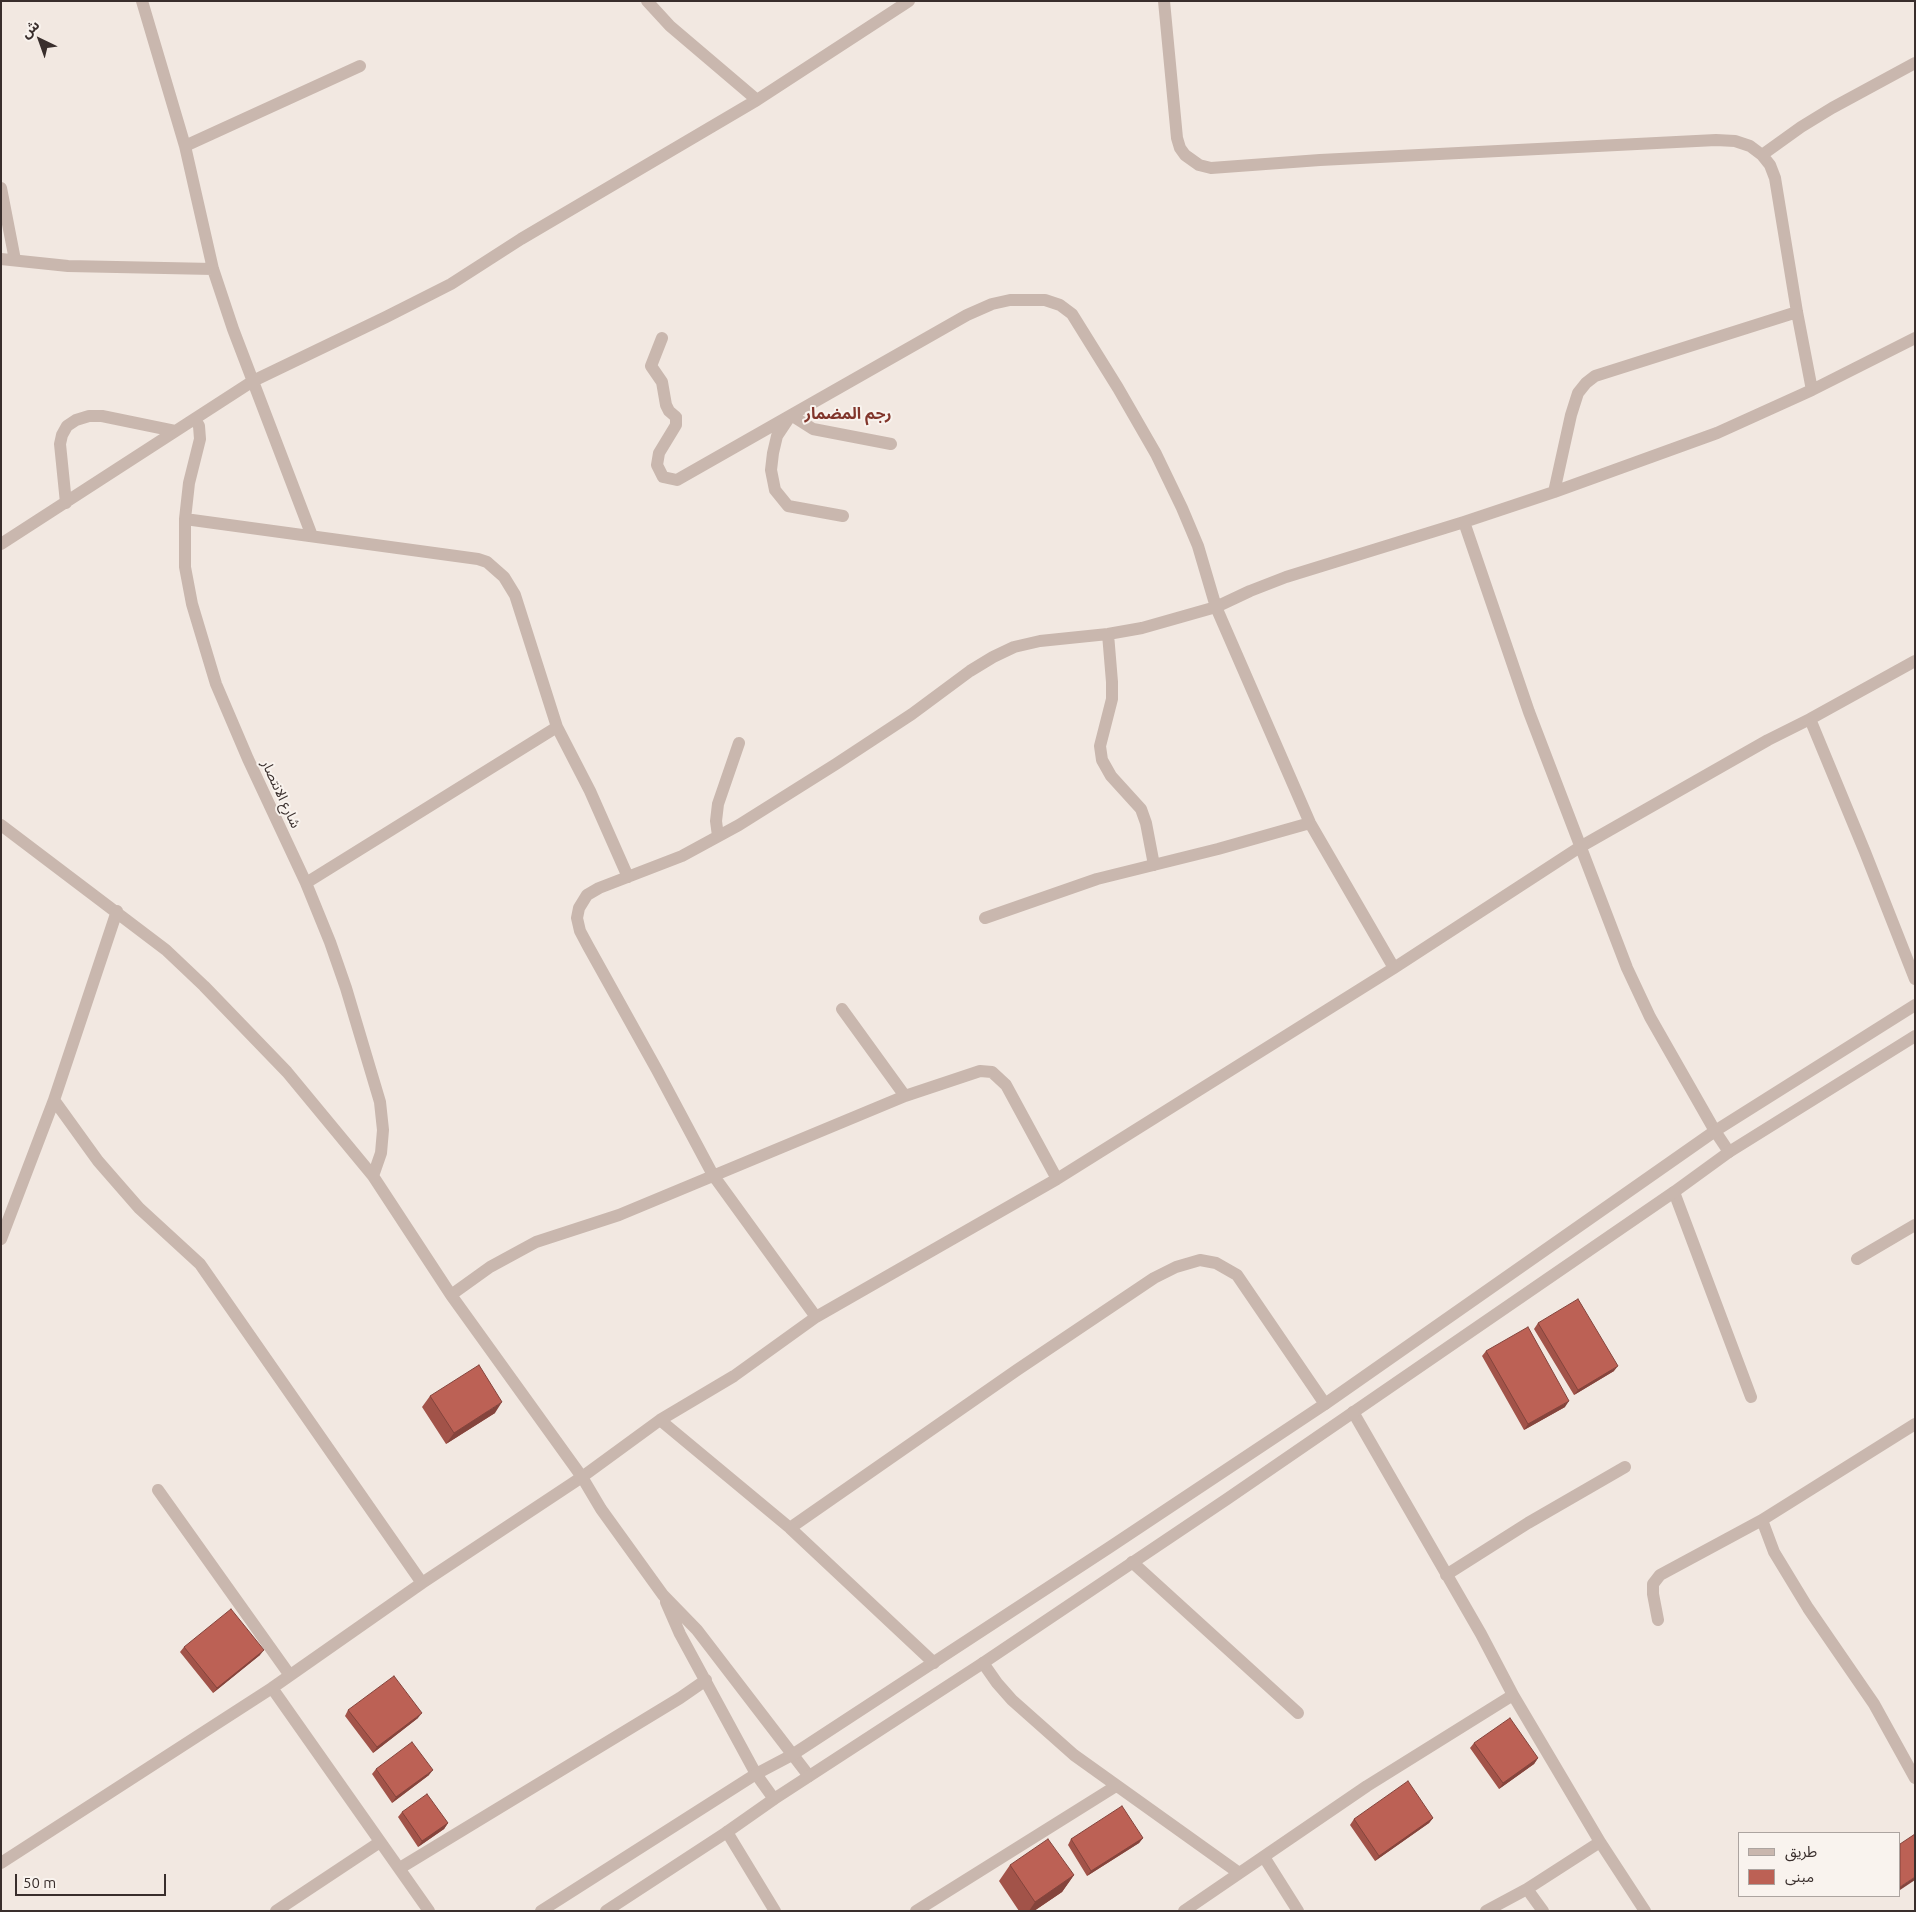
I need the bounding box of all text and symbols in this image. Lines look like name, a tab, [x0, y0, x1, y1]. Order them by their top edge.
north arrow	[15, 15, 65, 65]
text: ش	[17, 16, 42, 41]
district label: رجم المضمار	[804, 404, 892, 424]
street label: شارع الانتصار	[258, 757, 304, 831]
legend	[1738, 1832, 1901, 1897]
text: طريق	[1785, 1843, 1817, 1860]
scale bar	[18, 1864, 169, 1896]
text: مبنى	[1785, 1868, 1814, 1885]
text: 50 m	[23, 1874, 56, 1891]

